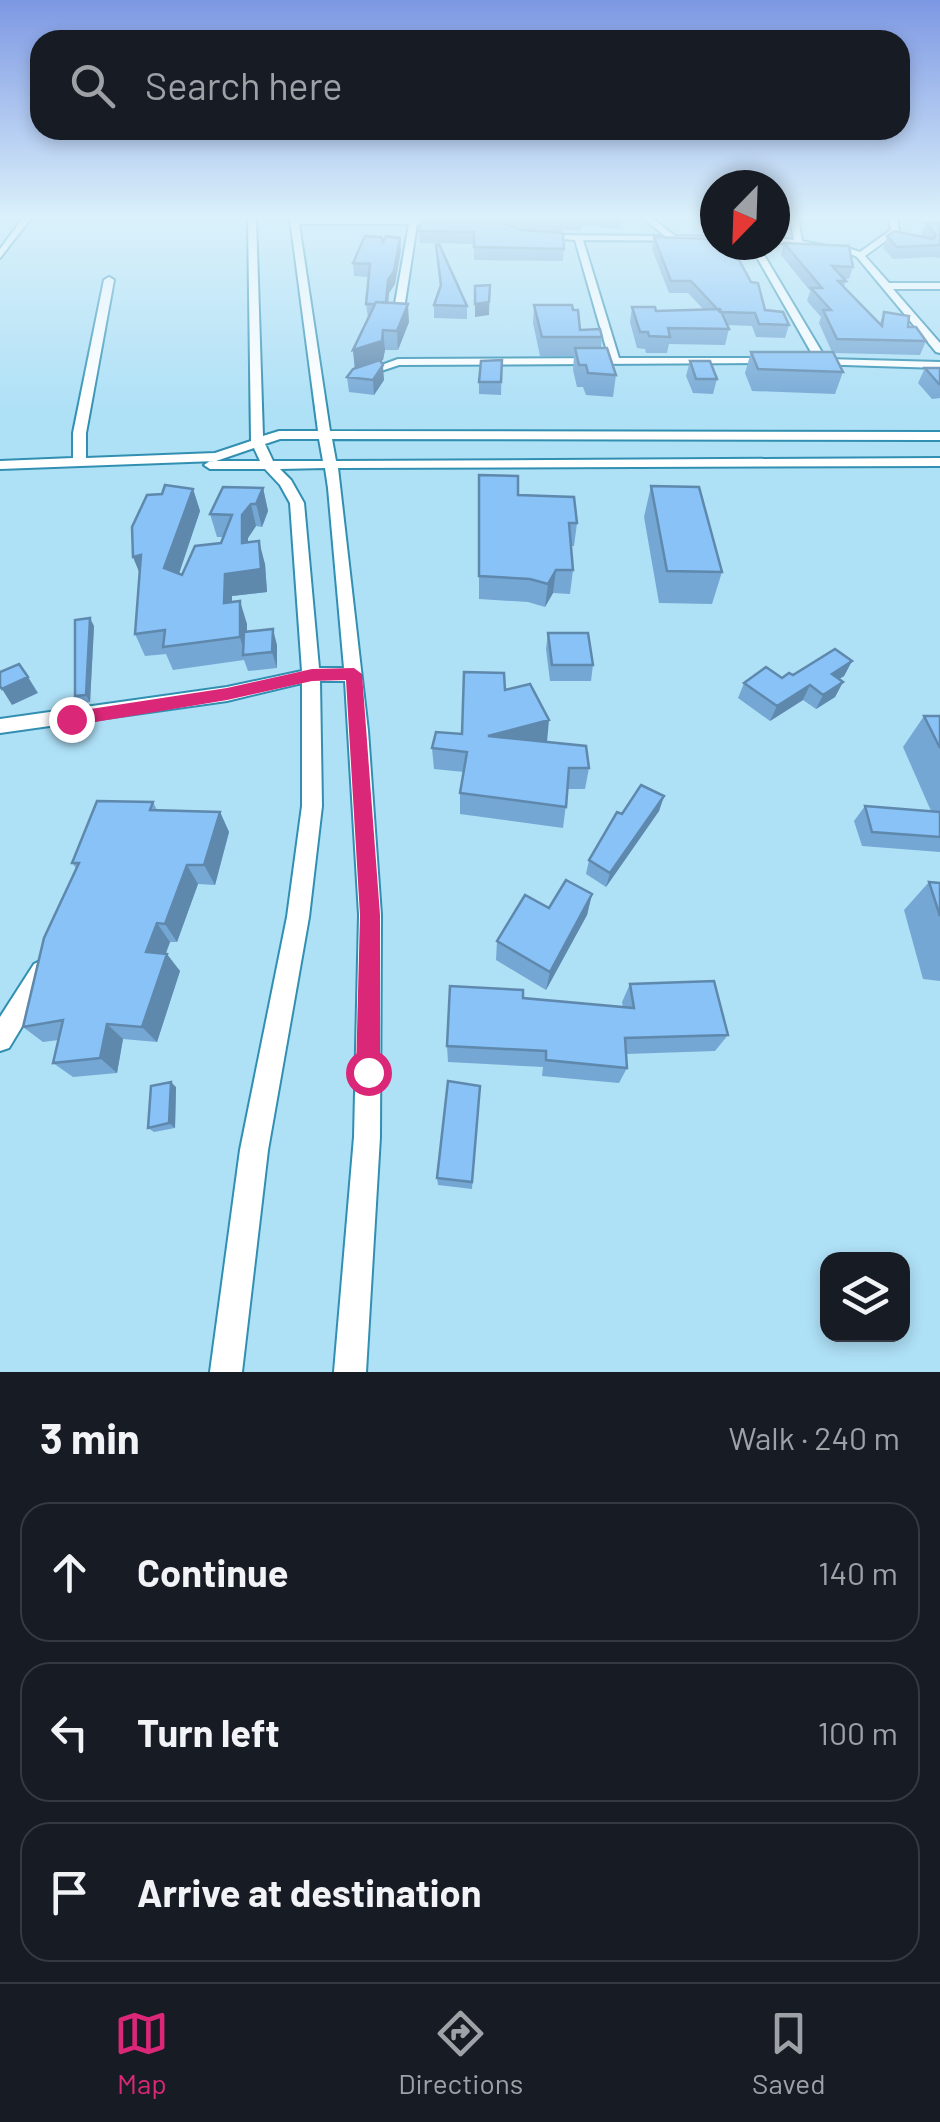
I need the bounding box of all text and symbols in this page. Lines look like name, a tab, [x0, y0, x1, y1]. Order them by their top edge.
search box	[30, 30, 910, 140]
icon: search	[65, 58, 120, 113]
text: Search here	[145, 62, 343, 108]
north arrow	[700, 170, 790, 260]
route end	[49, 697, 95, 743]
route start	[346, 1050, 392, 1096]
map controls	[820, 1252, 910, 1342]
button: layers	[820, 1252, 910, 1342]
text: 3 min	[40, 1412, 140, 1462]
text: Walk · 240 m	[728, 1418, 900, 1456]
icon: ahead	[42, 1545, 97, 1600]
text: Continue	[137, 1549, 288, 1595]
text: 140 m	[818, 1553, 898, 1591]
icon: left	[42, 1705, 97, 1760]
text: Turn left	[137, 1709, 280, 1755]
text: 100 m	[818, 1713, 898, 1751]
icon: arrive	[42, 1865, 97, 1920]
text: Arrive at destination	[137, 1869, 482, 1915]
tab: Map	[114, 2006, 169, 2100]
tab: Directions	[398, 2006, 523, 2100]
tab: Saved	[752, 2006, 826, 2100]

